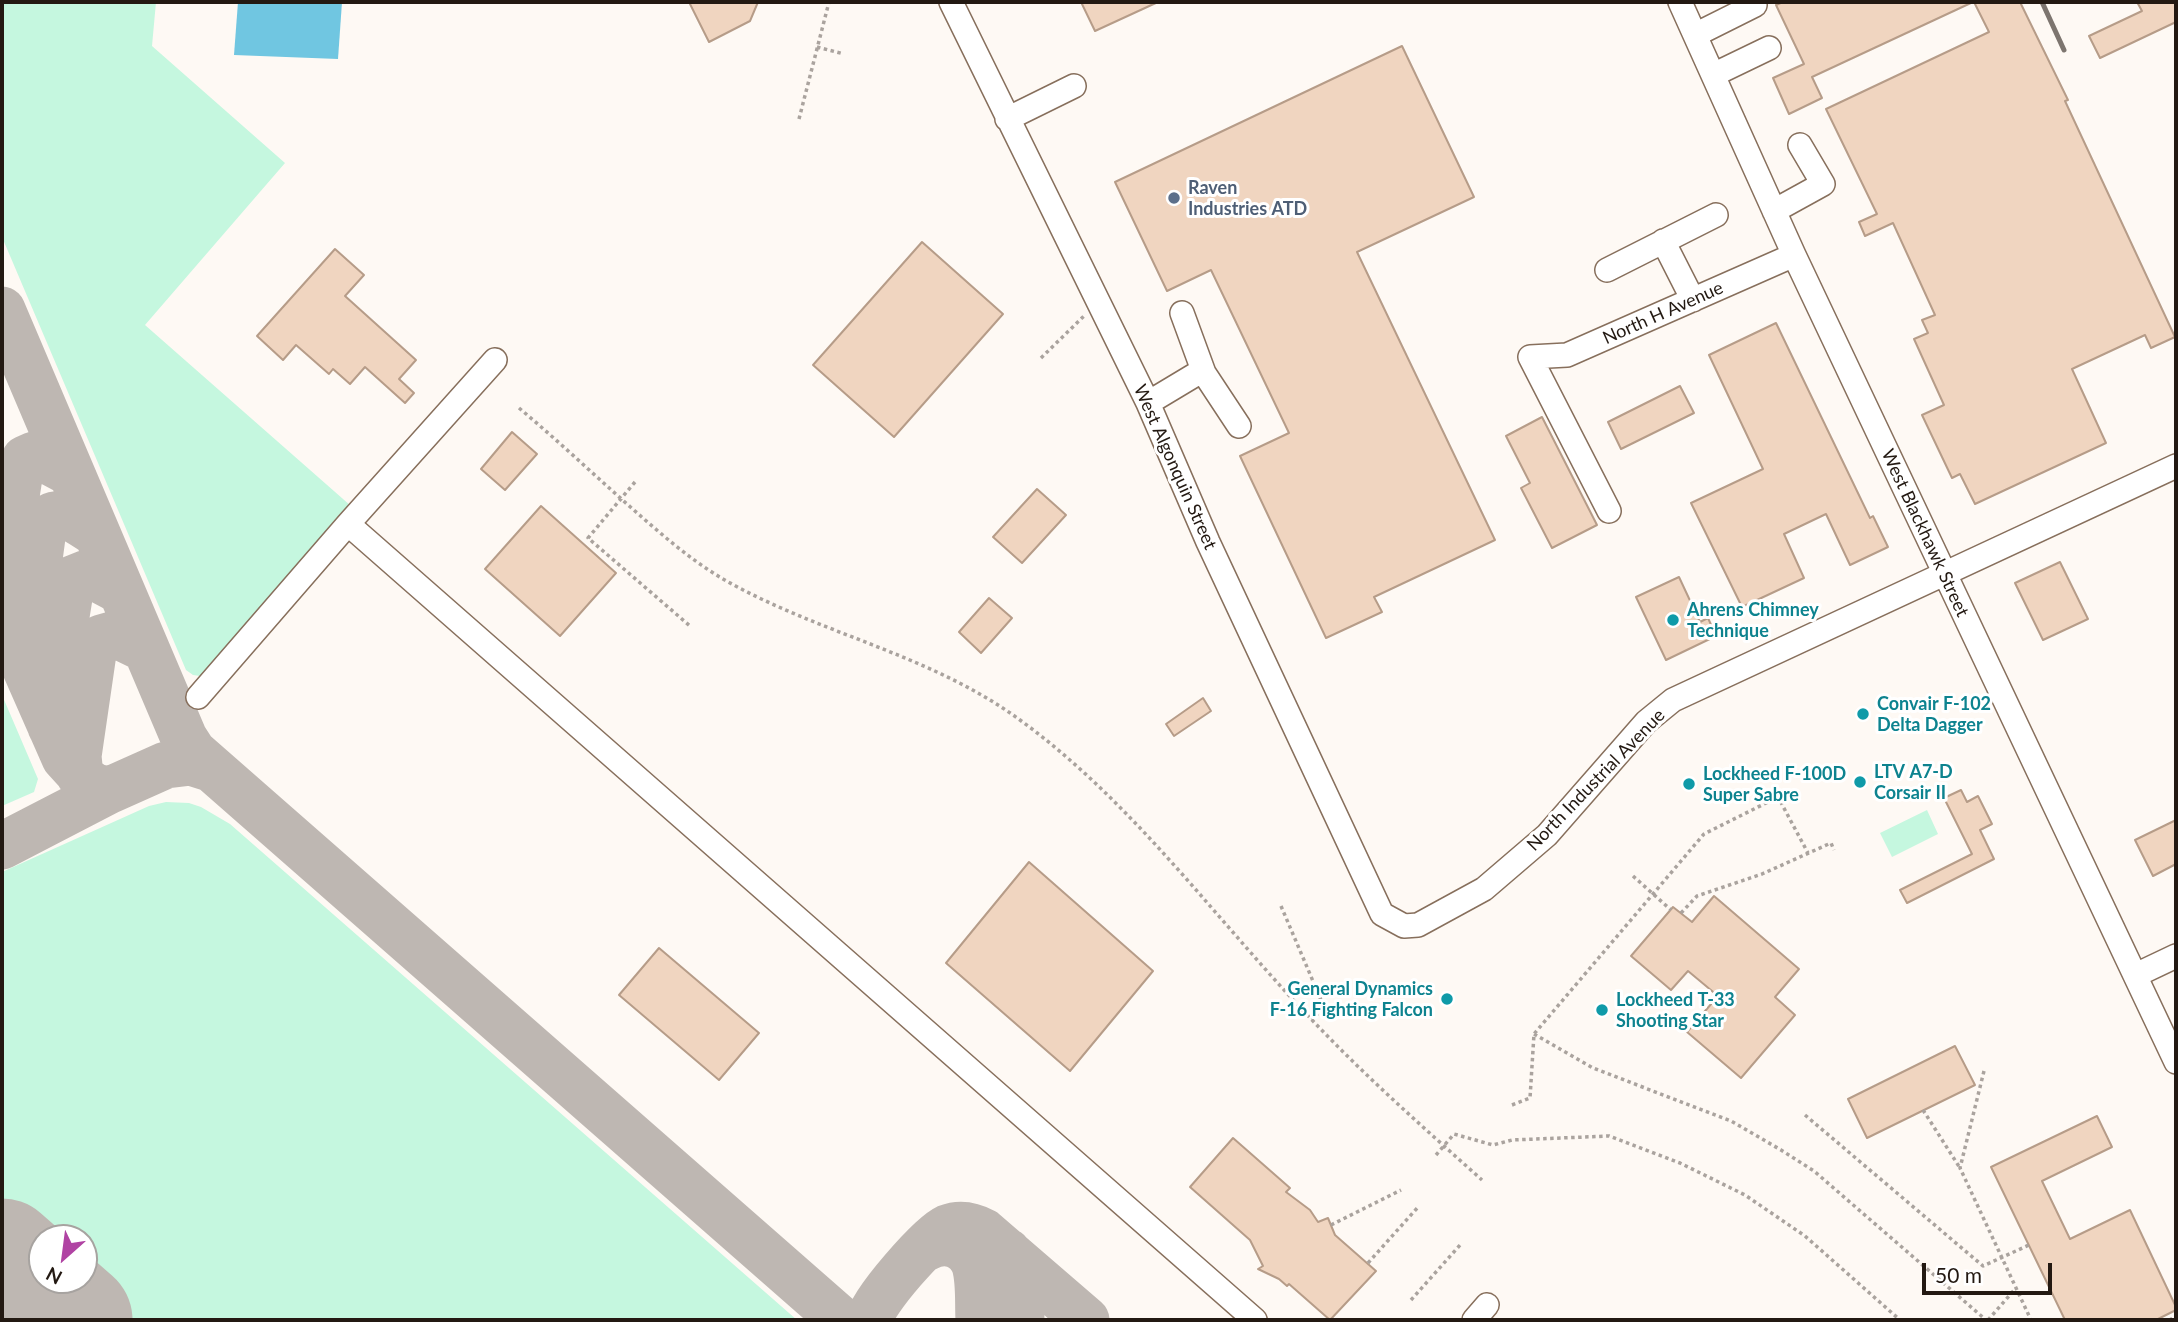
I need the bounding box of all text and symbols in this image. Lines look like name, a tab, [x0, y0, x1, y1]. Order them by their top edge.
place label: Raven Industries ATD	[1188, 177, 1307, 220]
marker: Raven Industries ATD	[1166, 190, 1182, 206]
street label: North H Avenue	[1600, 277, 1726, 349]
street label: West Algonquin Street	[1129, 381, 1221, 553]
street label: West Blackhawk Street	[1877, 446, 1973, 620]
place label: Ahrens Chimney Technique	[1687, 599, 1819, 642]
marker: Ahrens Chimney Technique	[1665, 612, 1681, 628]
place label: Convair F-102 Delta Dagger	[1877, 693, 1991, 736]
street label: North Industrial Avenue	[1523, 705, 1669, 855]
marker: Convair F-102 Delta Dagger	[1855, 706, 1871, 722]
place label: LTV A7-D Corsair II	[1874, 761, 1953, 804]
place label: Lockheed F-100D Super Sabre	[1703, 763, 1846, 806]
marker: LTV A7-D Corsair II	[1852, 774, 1868, 790]
marker: Lockheed F-100D Super Sabre	[1681, 776, 1697, 792]
place label: General Dynamics F-16 Fighting Falcon	[1270, 978, 1433, 1020]
place label: Lockheed T-33 Shooting Star	[1616, 989, 1735, 1032]
marker: General Dynamics F-16 Fighting Falcon	[1439, 991, 1455, 1007]
marker: Lockheed T-33 Shooting Star	[1594, 1002, 1610, 1018]
north arrow	[28, 1224, 98, 1294]
scale bar	[1926, 1248, 2056, 1292]
text: 50 m	[1935, 1262, 1982, 1287]
text: N	[42, 1263, 66, 1290]

